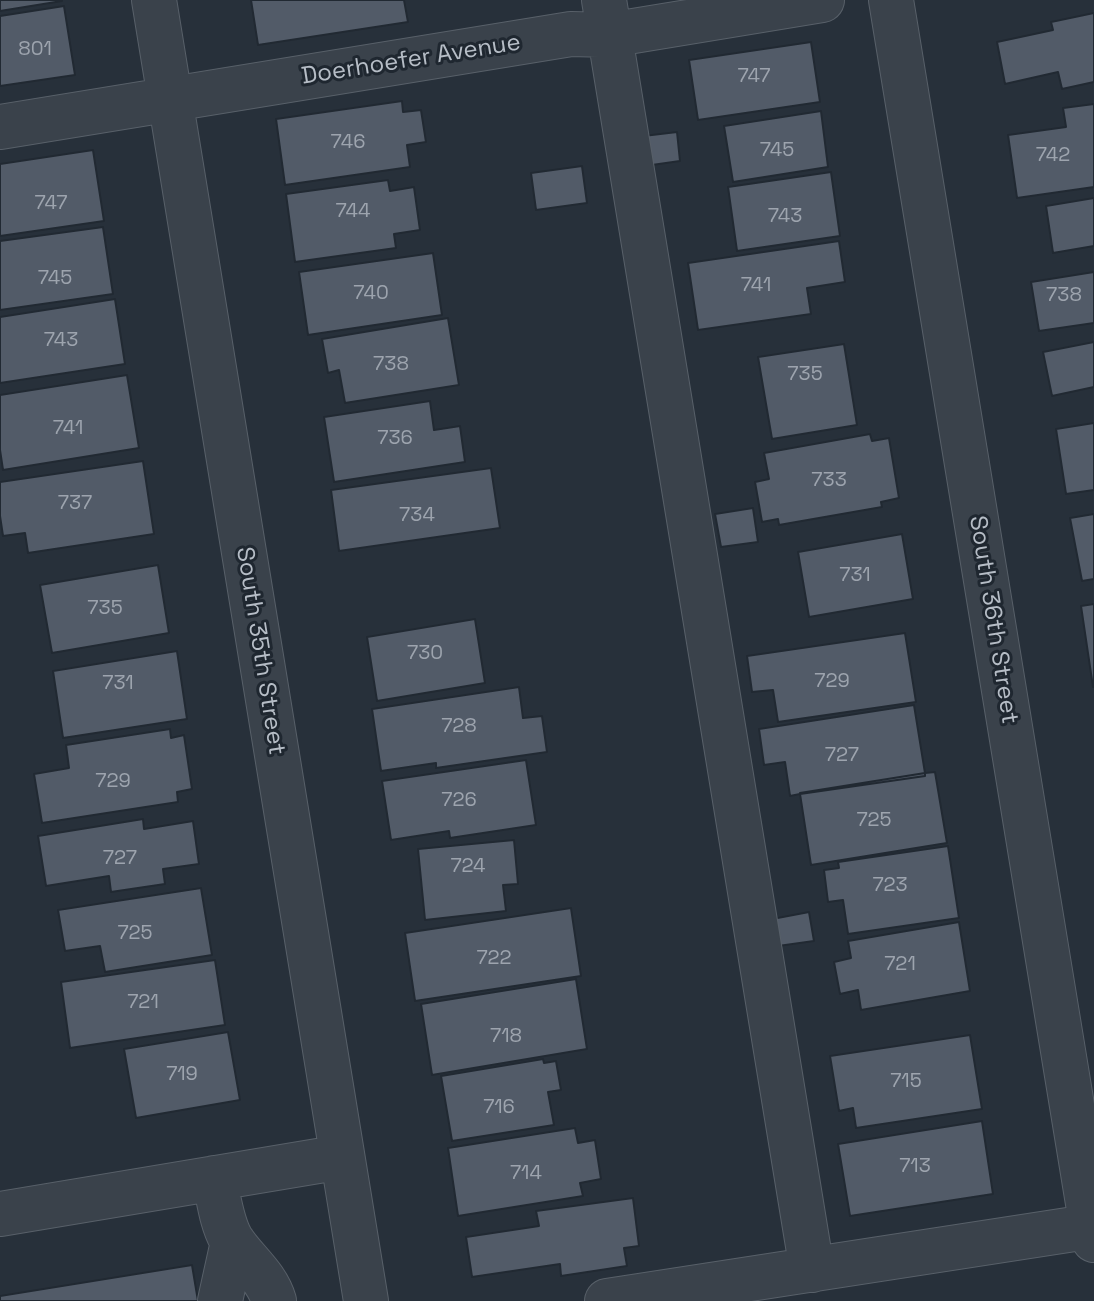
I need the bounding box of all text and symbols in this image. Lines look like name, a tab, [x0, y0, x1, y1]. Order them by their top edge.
street label: Doerhoefer Avenue	[299, 28, 523, 92]
house number: 801	[18, 38, 52, 62]
house number: 747	[737, 65, 771, 89]
house number: 746	[331, 131, 365, 155]
house number: 745	[760, 139, 794, 163]
house number: 742	[1036, 144, 1070, 168]
house number: 747	[34, 192, 68, 216]
house number: 744	[335, 200, 371, 224]
house number: 743	[768, 205, 802, 229]
house number: 745	[38, 267, 72, 291]
house number: 741	[741, 274, 771, 298]
house number: 740	[353, 282, 389, 306]
house number: 738	[1046, 284, 1082, 308]
house number: 743	[44, 329, 78, 353]
house number: 738	[373, 353, 409, 377]
house number: 735	[787, 363, 823, 387]
house number: 741	[53, 417, 83, 441]
house number: 736	[377, 427, 413, 451]
house number: 733	[811, 469, 847, 493]
house number: 737	[58, 492, 92, 516]
house number: 734	[399, 504, 435, 528]
street label: South 36th Street	[962, 514, 1024, 726]
street label: South 35th Street	[229, 545, 291, 757]
house number: 731	[839, 564, 871, 588]
house number: 735	[87, 597, 123, 621]
house number: 730	[407, 642, 443, 666]
house number: 729	[814, 670, 850, 694]
house number: 731	[102, 672, 134, 696]
house number: 728	[441, 715, 477, 739]
house number: 727	[825, 744, 859, 768]
house number: 729	[95, 770, 131, 794]
house number: 726	[441, 789, 477, 813]
house number: 725	[856, 809, 892, 833]
house number: 727	[103, 847, 137, 871]
house number: 724	[450, 855, 486, 879]
house number: 723	[872, 874, 908, 898]
house number: 725	[117, 922, 153, 946]
house number: 722	[476, 947, 512, 971]
house number: 721	[884, 953, 916, 977]
house number: 721	[127, 991, 159, 1015]
house number: 718	[490, 1025, 522, 1049]
house number: 719	[166, 1063, 198, 1087]
house number: 715	[890, 1070, 922, 1094]
house number: 716	[483, 1096, 515, 1120]
house number: 713	[899, 1155, 931, 1179]
house number: 714	[510, 1162, 542, 1186]

